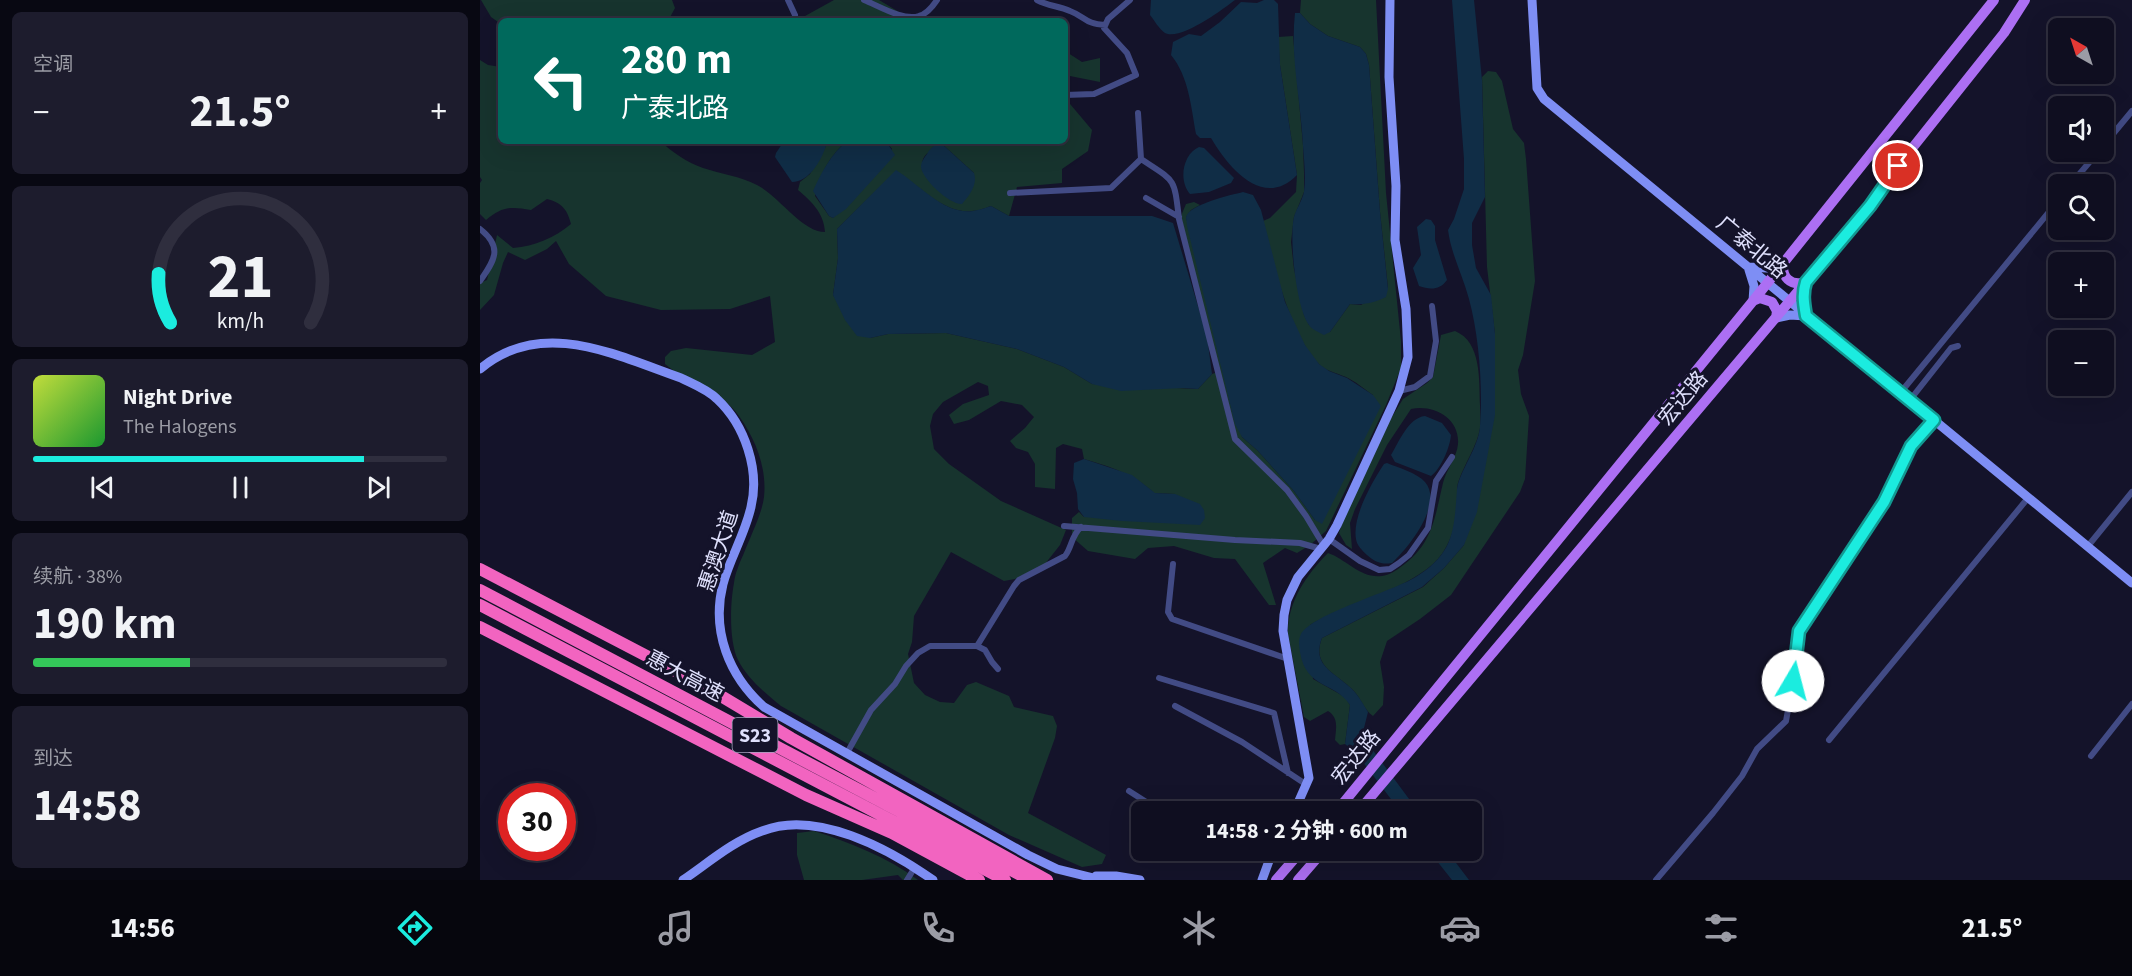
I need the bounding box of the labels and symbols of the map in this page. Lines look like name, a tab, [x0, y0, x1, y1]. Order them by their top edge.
north arrow	[2048, 18, 2114, 84]
pin	[1872, 140, 1923, 191]
street label: 广泰北路	[1710, 209, 1794, 285]
street label: 宏达路	[1651, 364, 1715, 432]
street label: 惠澳大道	[691, 506, 745, 596]
street label: 惠大高速	[641, 643, 729, 709]
position arrow	[1761, 649, 1825, 713]
road number: S23	[732, 718, 778, 752]
street label: 宏达路	[1325, 723, 1387, 791]
speed limit sign: 30	[498, 783, 576, 861]

